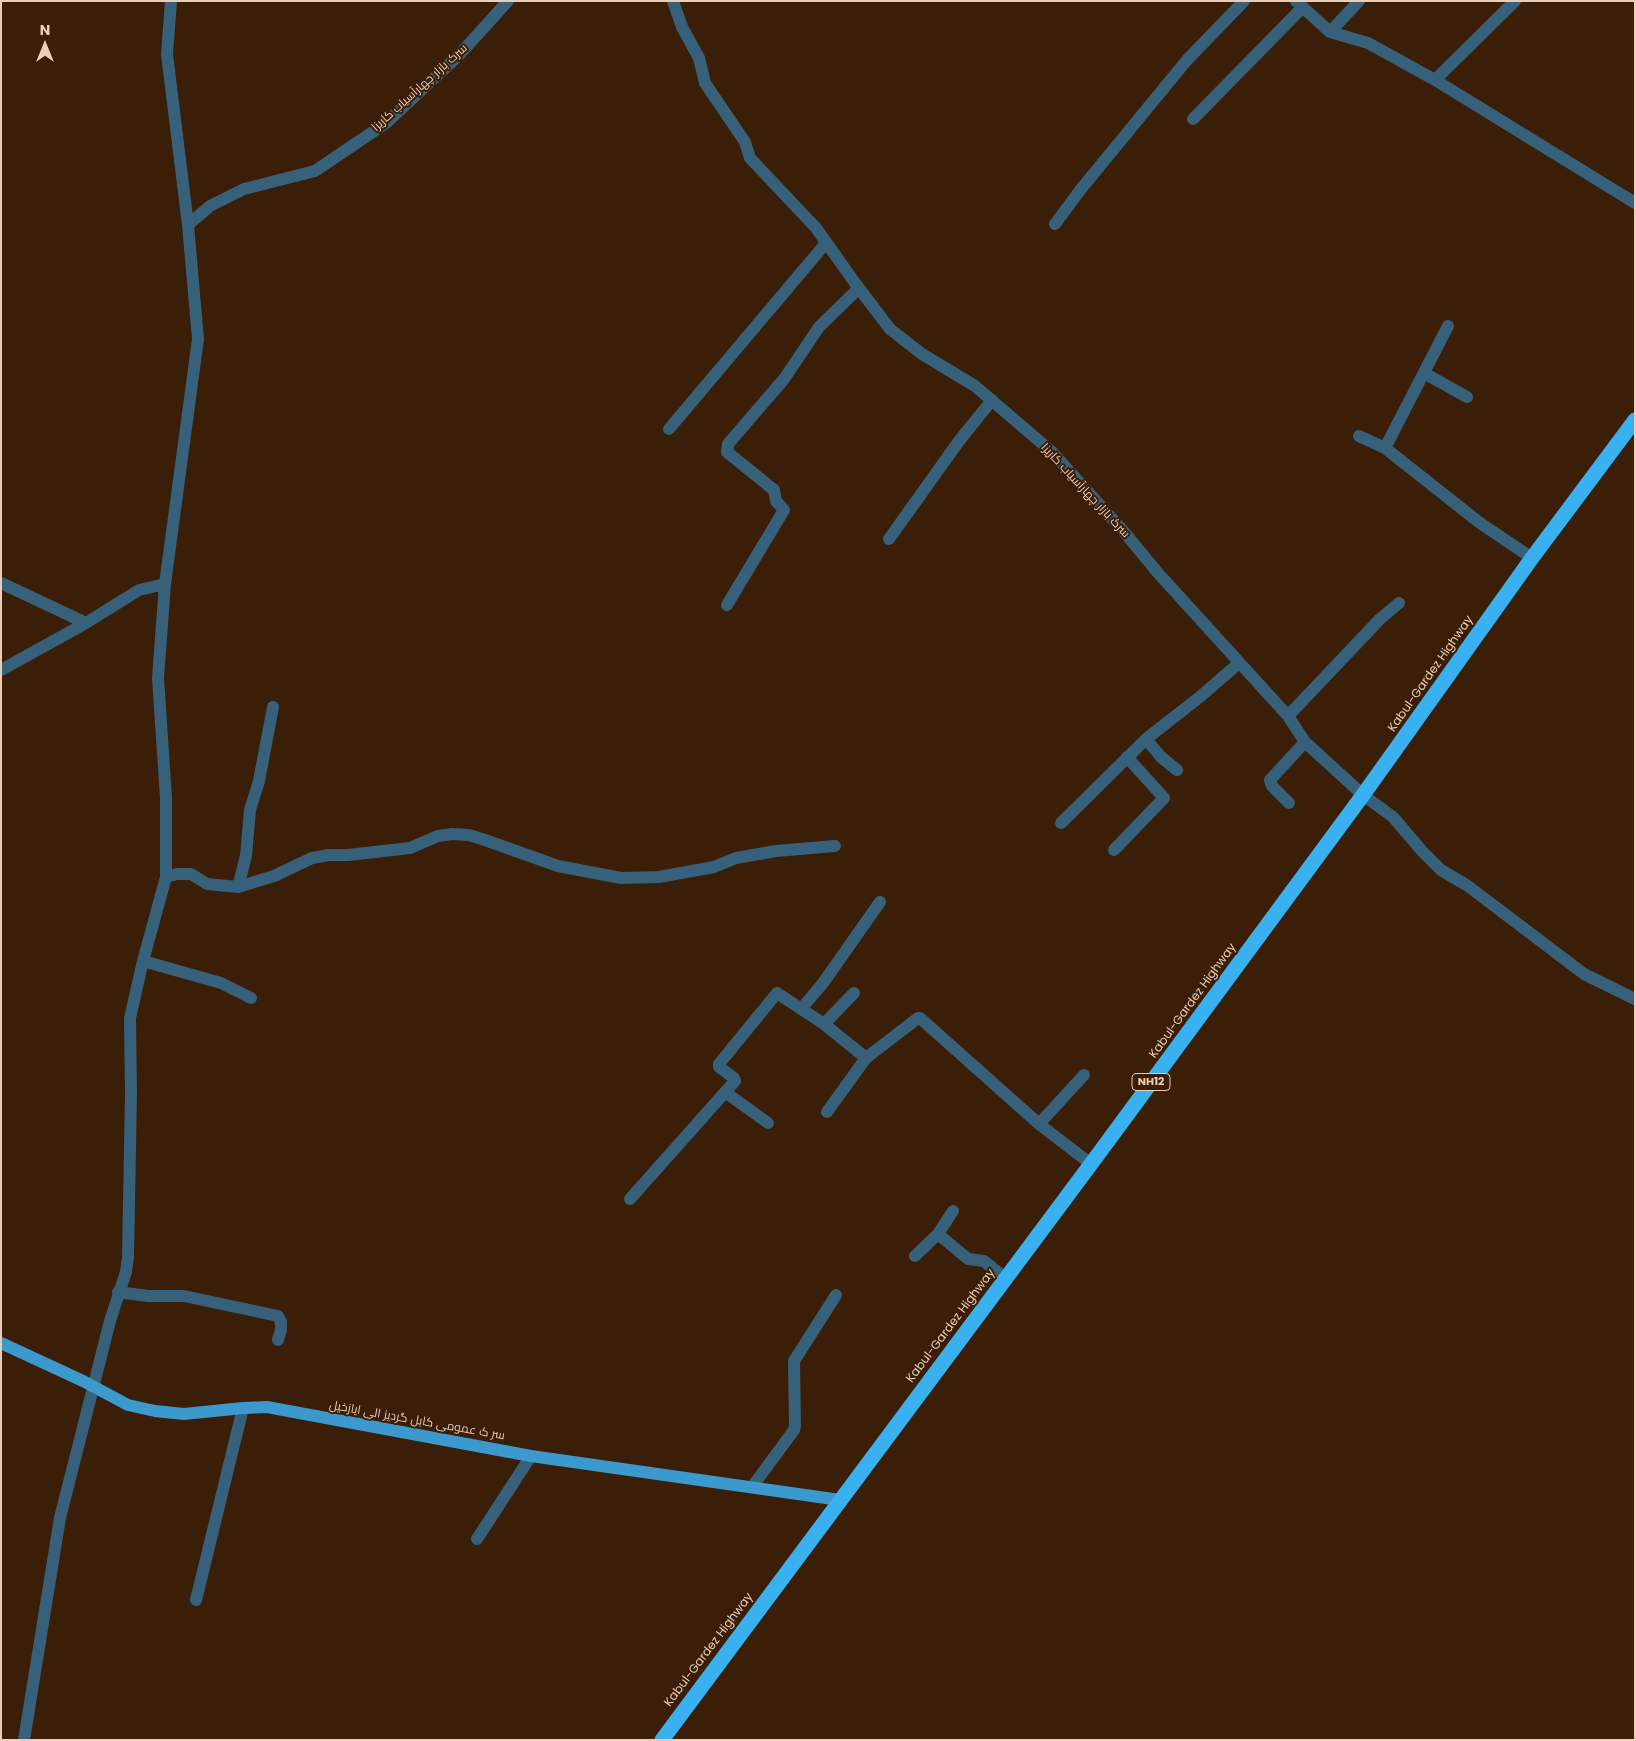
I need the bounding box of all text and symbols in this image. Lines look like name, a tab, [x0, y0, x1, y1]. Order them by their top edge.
north arrow	[20, 20, 70, 70]
text: N	[40, 20, 50, 40]
street label: سرک بازار چهارآسیاب کاریزا	[369, 41, 471, 135]
street label: سرک بازار چهارآسیاب کاریزا	[1038, 441, 1132, 541]
street label: Kabul-Gardez Highway	[1385, 613, 1477, 735]
street label: Kabul-Gardez Highway	[1146, 941, 1240, 1061]
road number: NH12	[1132, 1074, 1170, 1090]
street label: Kabul-Gardez Highway	[904, 1266, 998, 1386]
street label: سر ک عمومی کابل گردیز الی ایازخیل	[328, 1398, 506, 1444]
street label: Kabul-Gardez Highway	[662, 1590, 756, 1710]

